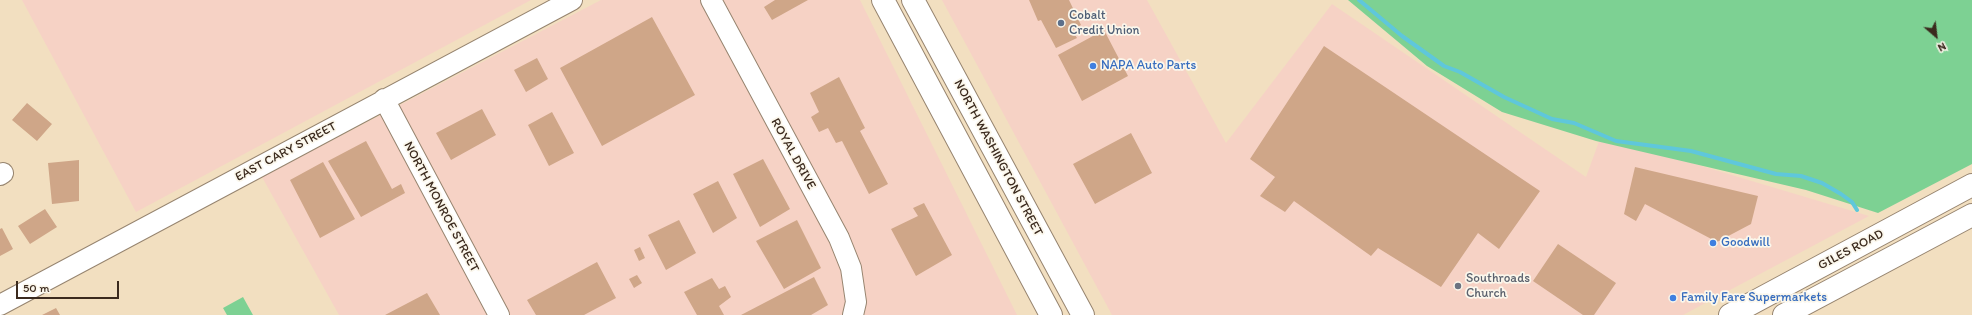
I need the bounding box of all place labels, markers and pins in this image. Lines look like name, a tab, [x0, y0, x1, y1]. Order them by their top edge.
place label: Cobalt Credit Union	[1069, 8, 1140, 39]
marker: Cobalt Credit Union	[1056, 18, 1066, 28]
place label: NAPA Auto Parts	[1101, 58, 1196, 74]
marker: NAPA Auto Parts	[1088, 61, 1098, 71]
place label: Goodwill	[1721, 235, 1770, 251]
marker: Goodwill	[1708, 238, 1718, 248]
place label: Southroads Church	[1466, 271, 1530, 302]
marker: Southroads Church	[1453, 281, 1463, 291]
place label: Family Fare Supermarkets	[1681, 290, 1827, 306]
marker: Family Fare Supermarkets	[1668, 293, 1678, 303]

